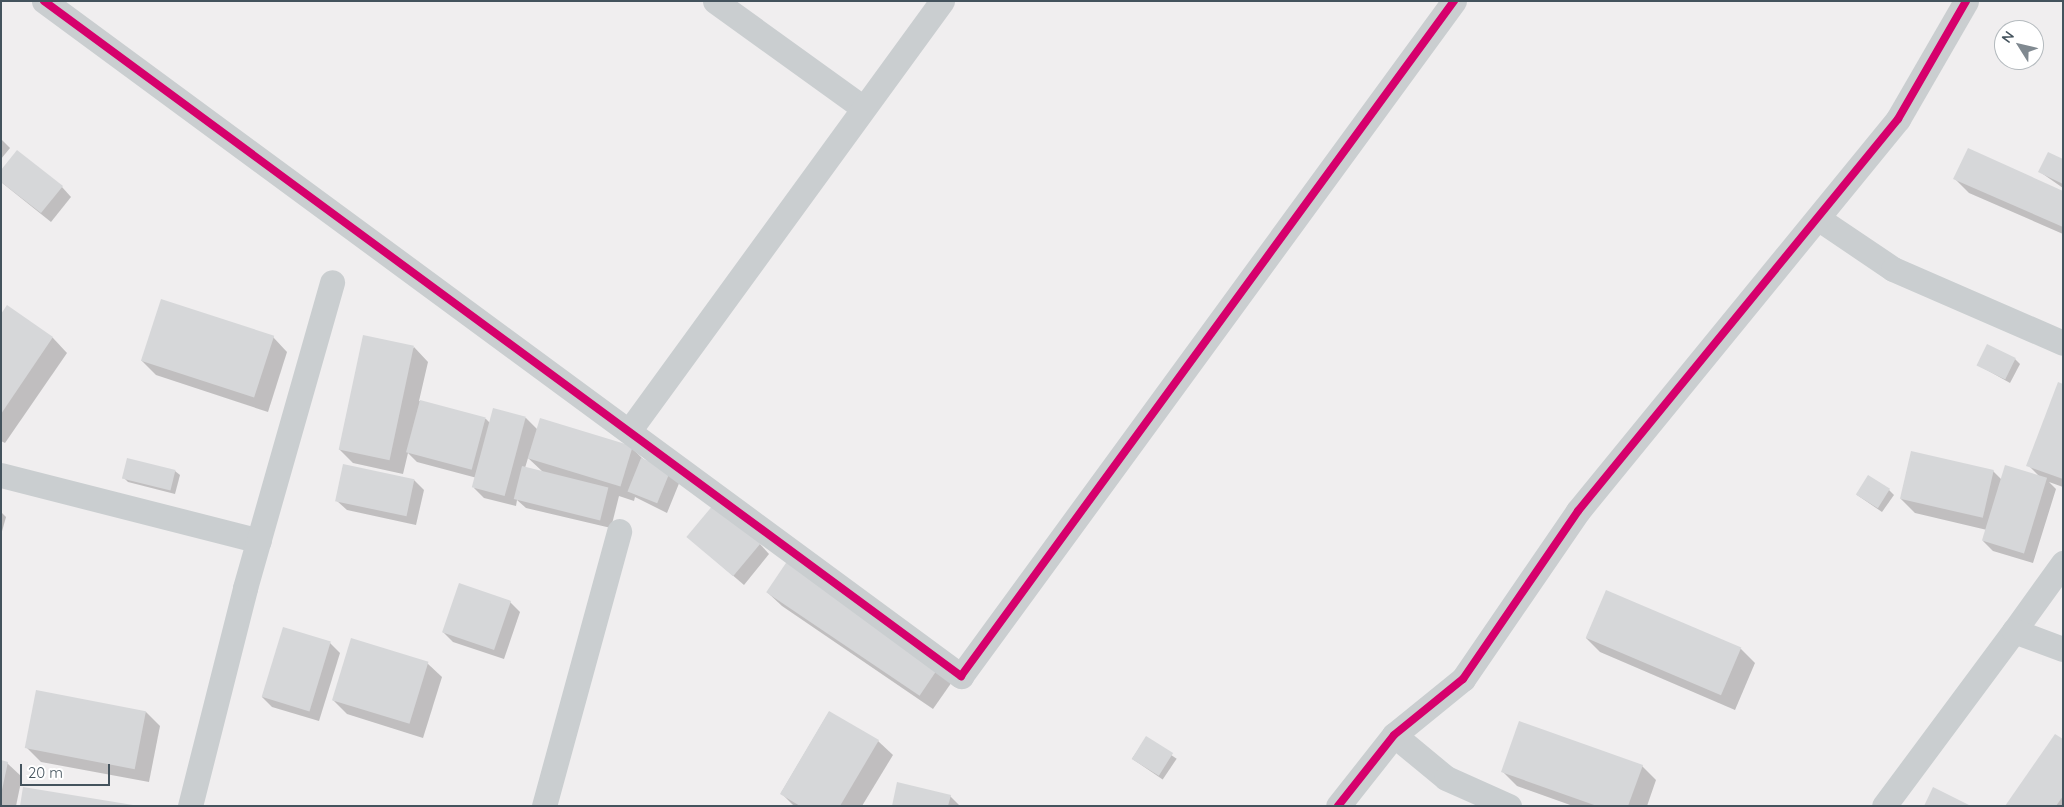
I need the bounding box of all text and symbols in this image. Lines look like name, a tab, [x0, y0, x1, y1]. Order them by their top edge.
north arrow	[1994, 20, 2044, 70]
text: N	[1997, 27, 2018, 46]
scale bar	[22, 754, 112, 786]
text: 20 m	[28, 763, 63, 782]

